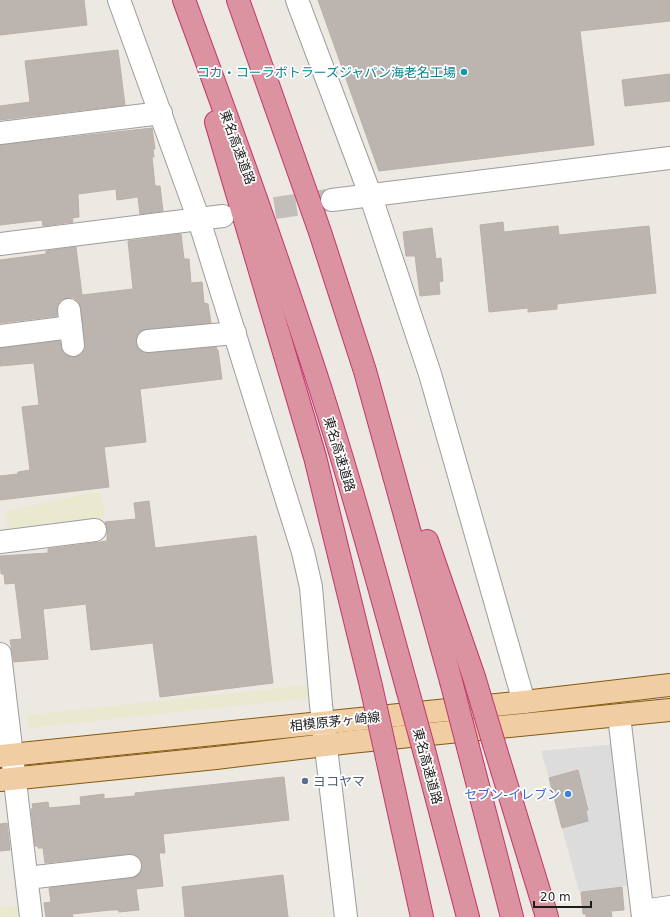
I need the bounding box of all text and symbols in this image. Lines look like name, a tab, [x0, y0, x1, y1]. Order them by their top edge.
place label: コカ・コーラボトラーズジャパン海老名工場	[197, 65, 456, 80]
marker: コカ・コーラボトラーズジャパン海老名工場	[459, 67, 469, 77]
street label: 東名高速道路	[217, 108, 258, 186]
street label: 東名高速道路	[321, 415, 358, 494]
street label: 相模原茅ヶ崎線	[289, 709, 381, 734]
street label: 東名高速道路	[410, 727, 445, 806]
place label: ヨコヤマ	[313, 774, 365, 789]
marker: ヨコヤマ	[300, 776, 310, 786]
place label: セブン-イレブン	[464, 787, 560, 802]
marker: セブン-イレブン	[563, 789, 573, 799]
scale bar	[534, 883, 591, 909]
text: 20 m	[540, 890, 571, 904]

